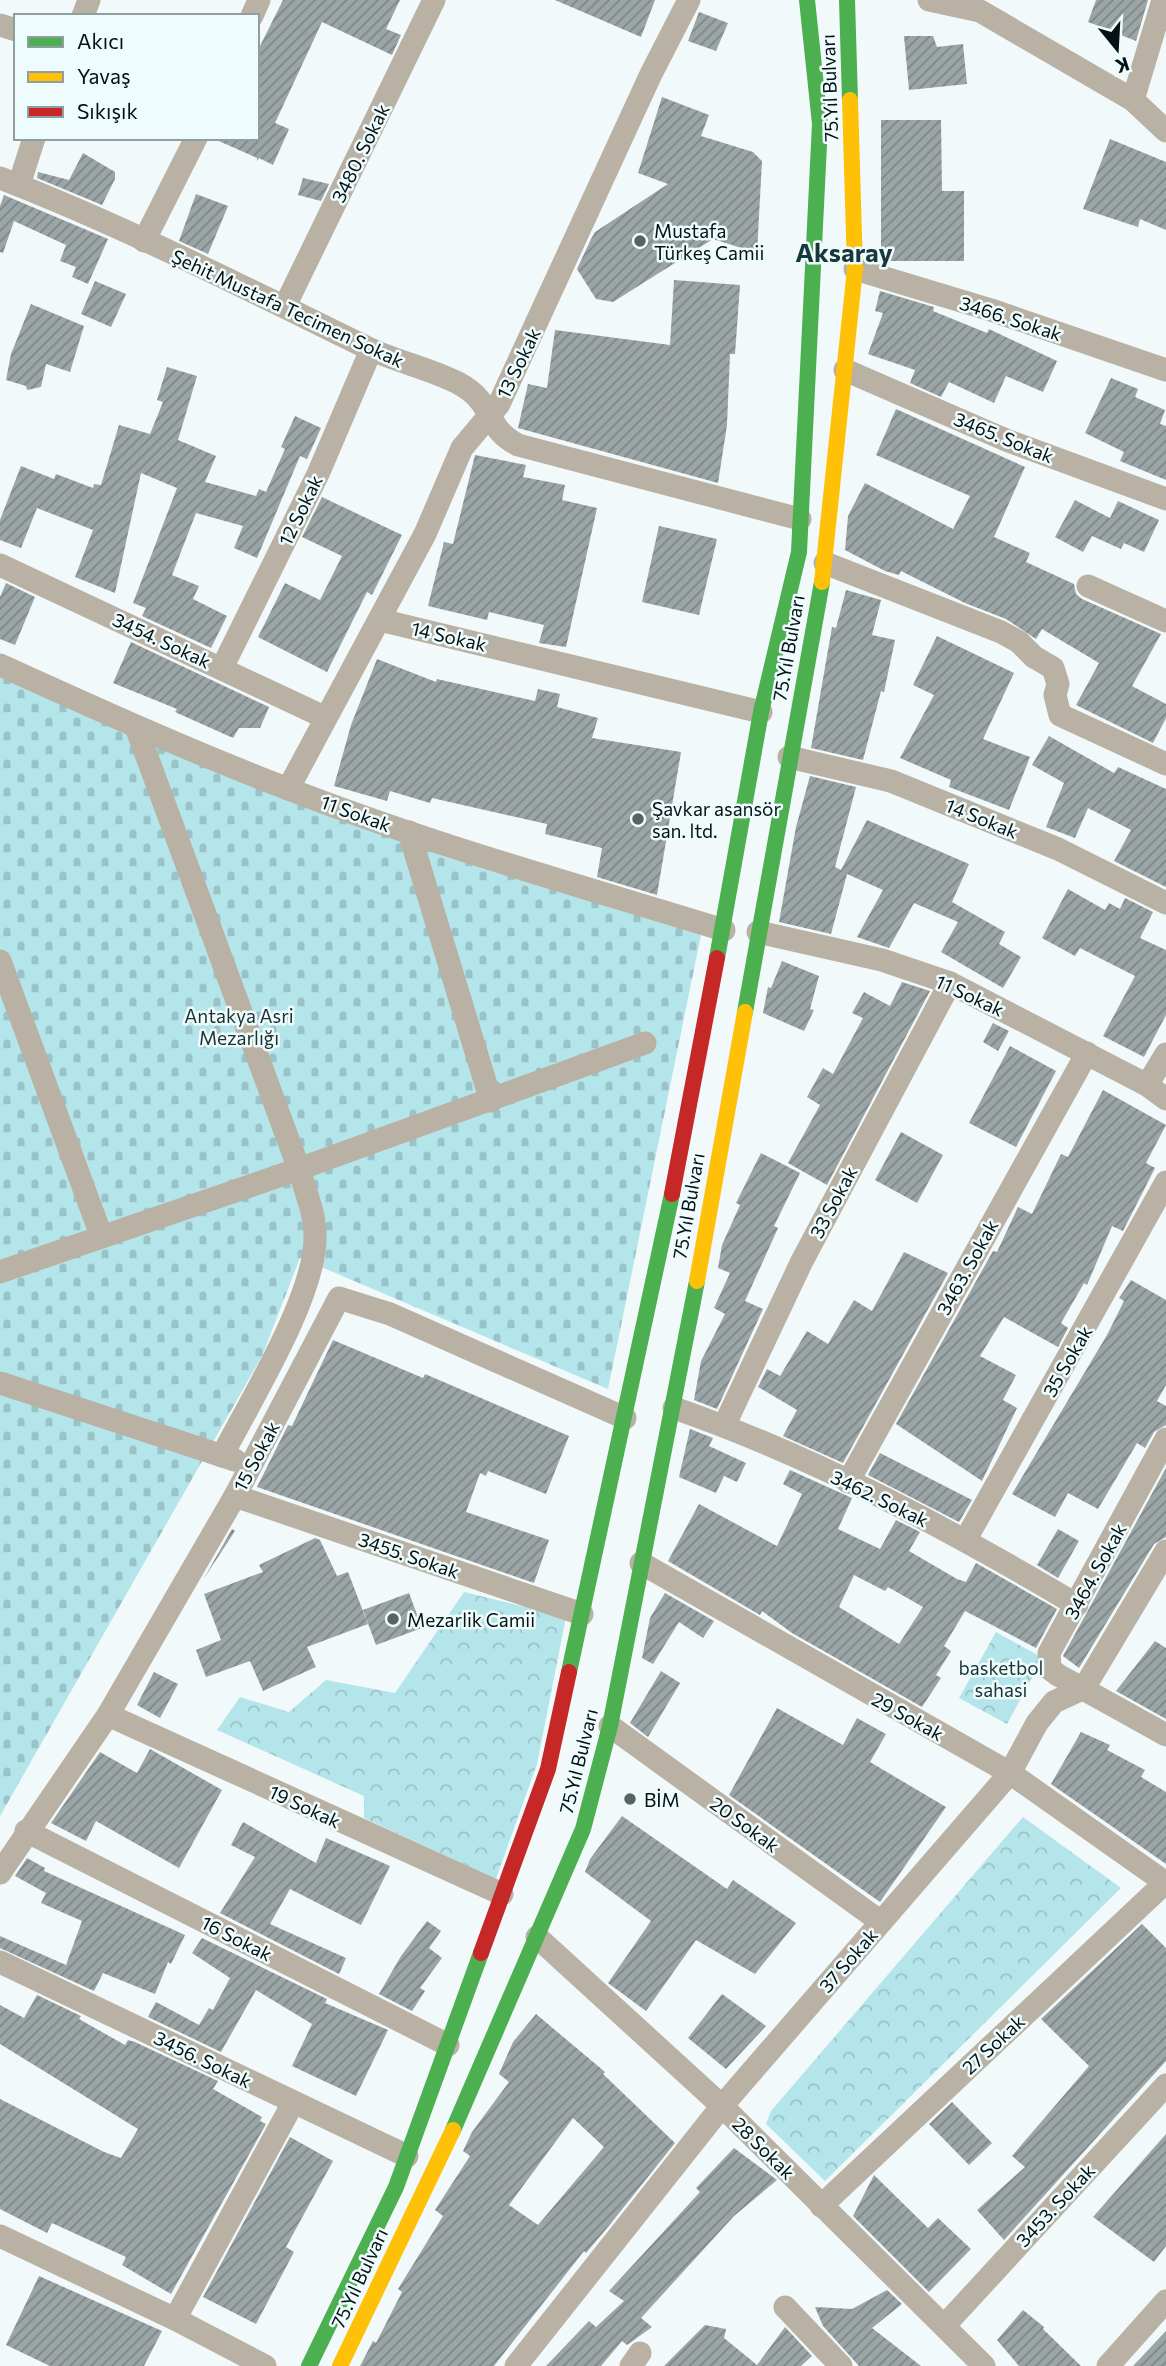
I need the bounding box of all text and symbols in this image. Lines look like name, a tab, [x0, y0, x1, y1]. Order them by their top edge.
legend	[14, 14, 259, 140]
north arrow	[1082, 14, 1152, 84]
text: Akıcı	[77, 28, 124, 53]
street label: 75.Yıl Bulvarı	[816, 34, 842, 142]
text: K	[1113, 53, 1132, 79]
text: Yavaş	[77, 63, 130, 88]
text: Sıkışık	[77, 98, 138, 123]
street label: 3480. Sokak	[326, 100, 394, 206]
place label: Mustafa Türkeş Camii	[654, 219, 764, 264]
marker: Mustafa Türkeş Camii	[632, 233, 648, 249]
district label: Aksaray	[795, 236, 893, 267]
street label: Şehit Mustafa Tecimen Sokak	[168, 244, 408, 372]
street label: 3466. Sokak	[957, 291, 1065, 345]
street label: 13 Sokak	[491, 324, 545, 402]
street label: 3465. Sokak	[951, 407, 1057, 467]
street label: 12 Sokak	[273, 471, 327, 549]
street label: 75.Yıl Bulvarı	[767, 593, 809, 703]
street label: 3454. Sokak	[109, 607, 215, 673]
street label: 14 Sokak	[409, 616, 489, 656]
street label: 11 Sokak	[318, 790, 394, 836]
street label: 14 Sokak	[942, 793, 1022, 843]
place label: Şavkar asansör san. ltd.	[652, 797, 781, 842]
marker: Şavkar asansör san. ltd.	[630, 811, 646, 827]
street label: 11 Sokak	[932, 969, 1008, 1021]
park label: Antakya Asri Mezarlığı	[184, 1004, 294, 1049]
street label: 75.Yıl Bulvarı	[667, 1151, 709, 1261]
street label: 33 Sokak	[804, 1162, 862, 1242]
street label: 3463. Sokak	[931, 1215, 1003, 1319]
street label: 35 Sokak	[1037, 1321, 1097, 1401]
street label: 15 Sokak	[228, 1417, 284, 1495]
street label: 3462. Sokak	[828, 1465, 932, 1531]
street label: 3464. Sokak	[1059, 1519, 1131, 1623]
street label: 3455. Sokak	[356, 1527, 462, 1583]
place label: Mezarlik Camii	[407, 1608, 535, 1631]
marker: Mezarlik Camii	[385, 1611, 401, 1627]
park label: basketbol sahasi	[959, 1656, 1043, 1701]
street label: 29 Sokak	[868, 1687, 948, 1745]
street label: 75.Yıl Bulvarı	[554, 1706, 602, 1816]
street label: 19 Sokak	[266, 1779, 344, 1833]
place label: BİM	[644, 1788, 680, 1811]
marker: BİM	[622, 1791, 638, 1807]
street label: 20 Sokak	[706, 1791, 784, 1857]
street label: 16 Sokak	[198, 1910, 276, 1966]
street label: 37 Sokak	[814, 1923, 882, 1997]
street label: 27 Sokak	[957, 2009, 1029, 2079]
street label: 3456. Sokak	[151, 2026, 255, 2092]
street label: 28 Sokak	[728, 2112, 800, 2184]
street label: 3453. Sokak	[1011, 2159, 1099, 2251]
street label: 75.Yıl Bulvarı	[326, 2224, 392, 2332]

